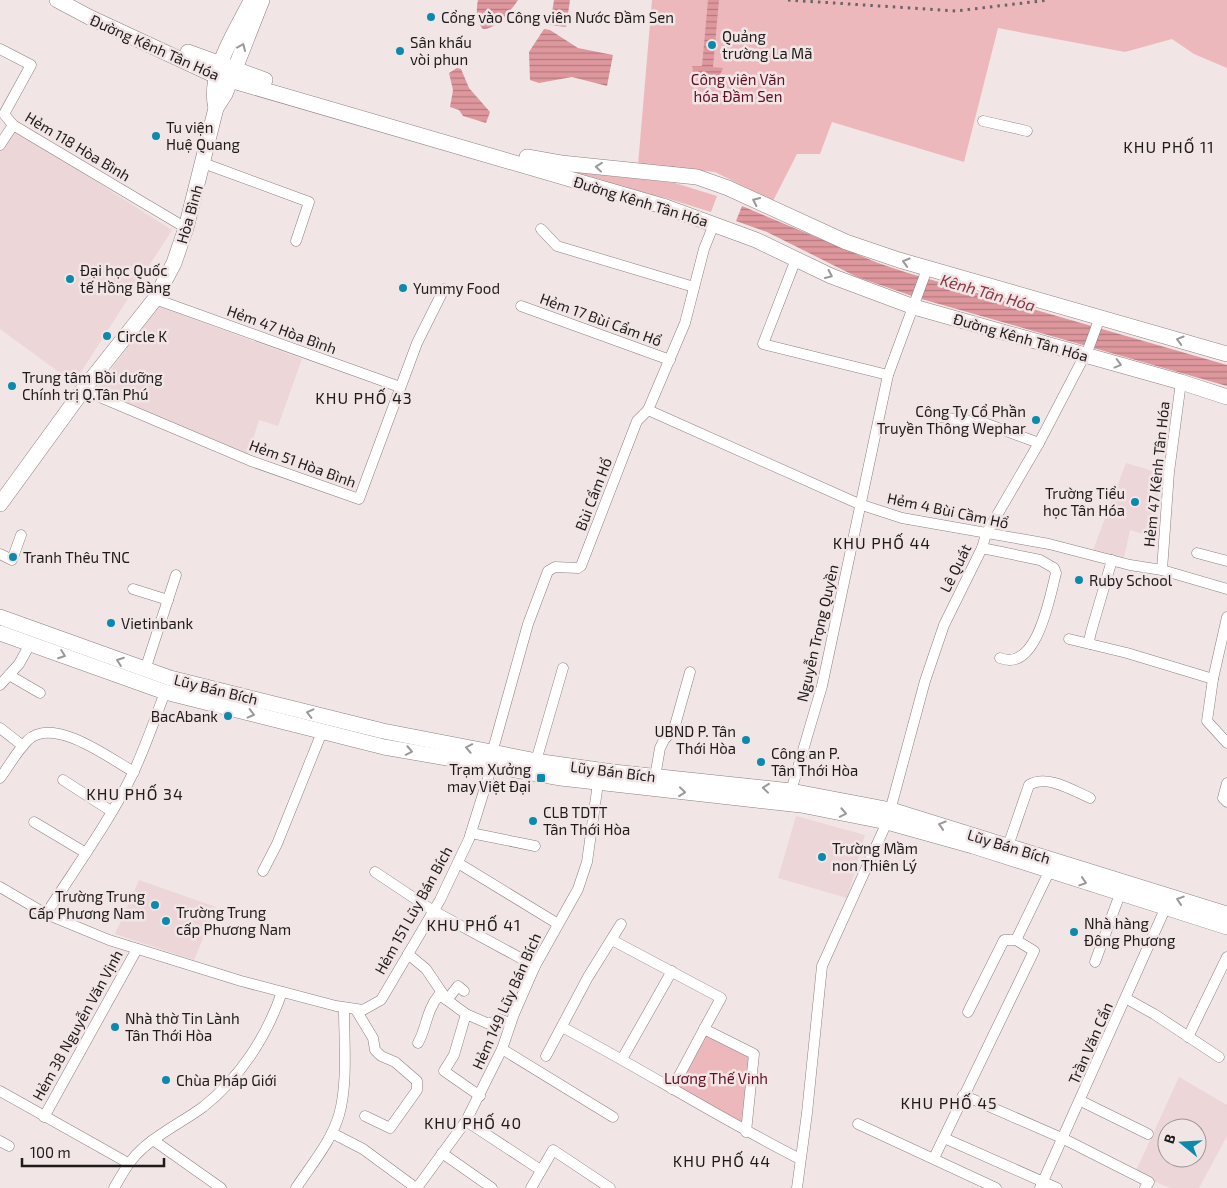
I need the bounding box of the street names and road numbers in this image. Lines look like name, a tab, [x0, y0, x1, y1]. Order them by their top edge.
street label: Đường Kênh Tân Hóa	[88, 10, 222, 84]
street label: Hẻm 118 Hòa Bình	[22, 107, 134, 185]
street label: Đường Kênh Tân Hóa	[572, 172, 710, 230]
street label: Hòa Bình	[172, 182, 206, 246]
street label: Hẻm 17 Bùi Cẩm Hổ	[538, 289, 664, 349]
street label: Hẻm 47 Hòa Bình	[225, 301, 339, 357]
street label: Đường Kênh Tân Hóa	[951, 309, 1091, 365]
street label: Hẻm 47 Kênh Tân Hóa	[1139, 400, 1173, 548]
street label: Hẻm 51 Hòa Bình	[247, 435, 359, 491]
street label: Bùi Cẩm Hổ	[571, 455, 615, 533]
street label: Hẻm 4 Bùi Cầm Hổ	[886, 488, 1010, 532]
street label: Lê Quát	[936, 541, 975, 596]
street label: Nguyễn Trọng Quyền	[792, 563, 843, 704]
street label: Lũy Bán Bích	[172, 670, 260, 708]
street label: Lũy Bán Bích	[569, 757, 657, 785]
street label: Lũy Bán Bích	[965, 825, 1053, 867]
street label: Hẻm 151 Lũy Bán Bích	[370, 843, 456, 977]
street label: Hẻm 149 Lũy Bán Bích	[468, 930, 544, 1072]
street label: Hẻm 38 Nguyễn Văn Vịnh	[28, 947, 126, 1103]
street label: Trần Văn Cẩn	[1064, 999, 1116, 1087]

